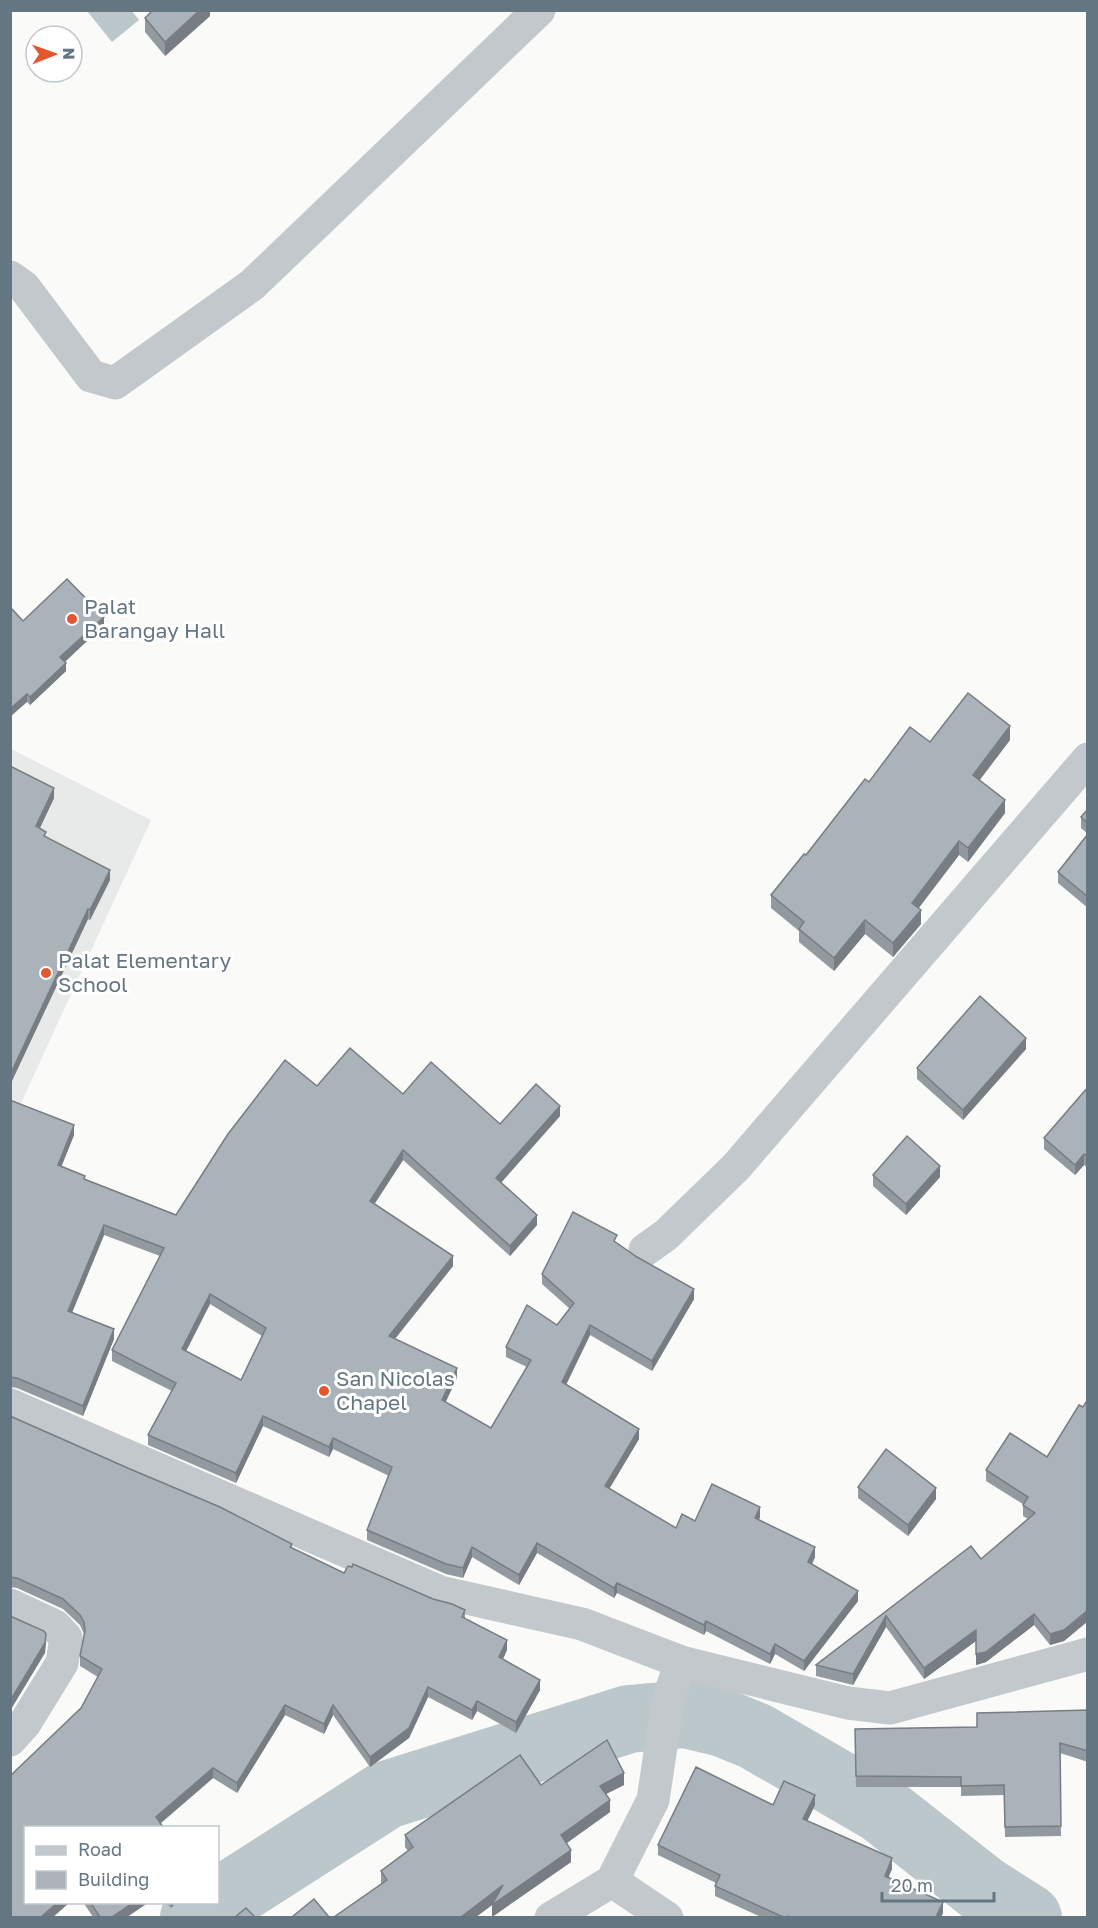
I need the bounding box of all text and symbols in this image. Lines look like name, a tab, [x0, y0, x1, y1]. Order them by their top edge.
north arrow	[24, 24, 84, 84]
text: N	[59, 47, 79, 60]
place label: Palat Barangay Hall	[84, 593, 225, 643]
marker: Palat Barangay Hall	[65, 612, 79, 626]
place label: Palat Elementary School	[58, 947, 231, 997]
marker: Palat Elementary School	[39, 966, 53, 980]
place label: San Nicolas Chapel	[336, 1365, 455, 1415]
marker: San Nicolas Chapel	[317, 1384, 331, 1398]
legend	[24, 1826, 219, 1904]
text: Road	[78, 1838, 122, 1860]
scale bar	[882, 1865, 994, 1903]
text: Building	[78, 1868, 149, 1890]
text: 20 m	[891, 1874, 933, 1896]

